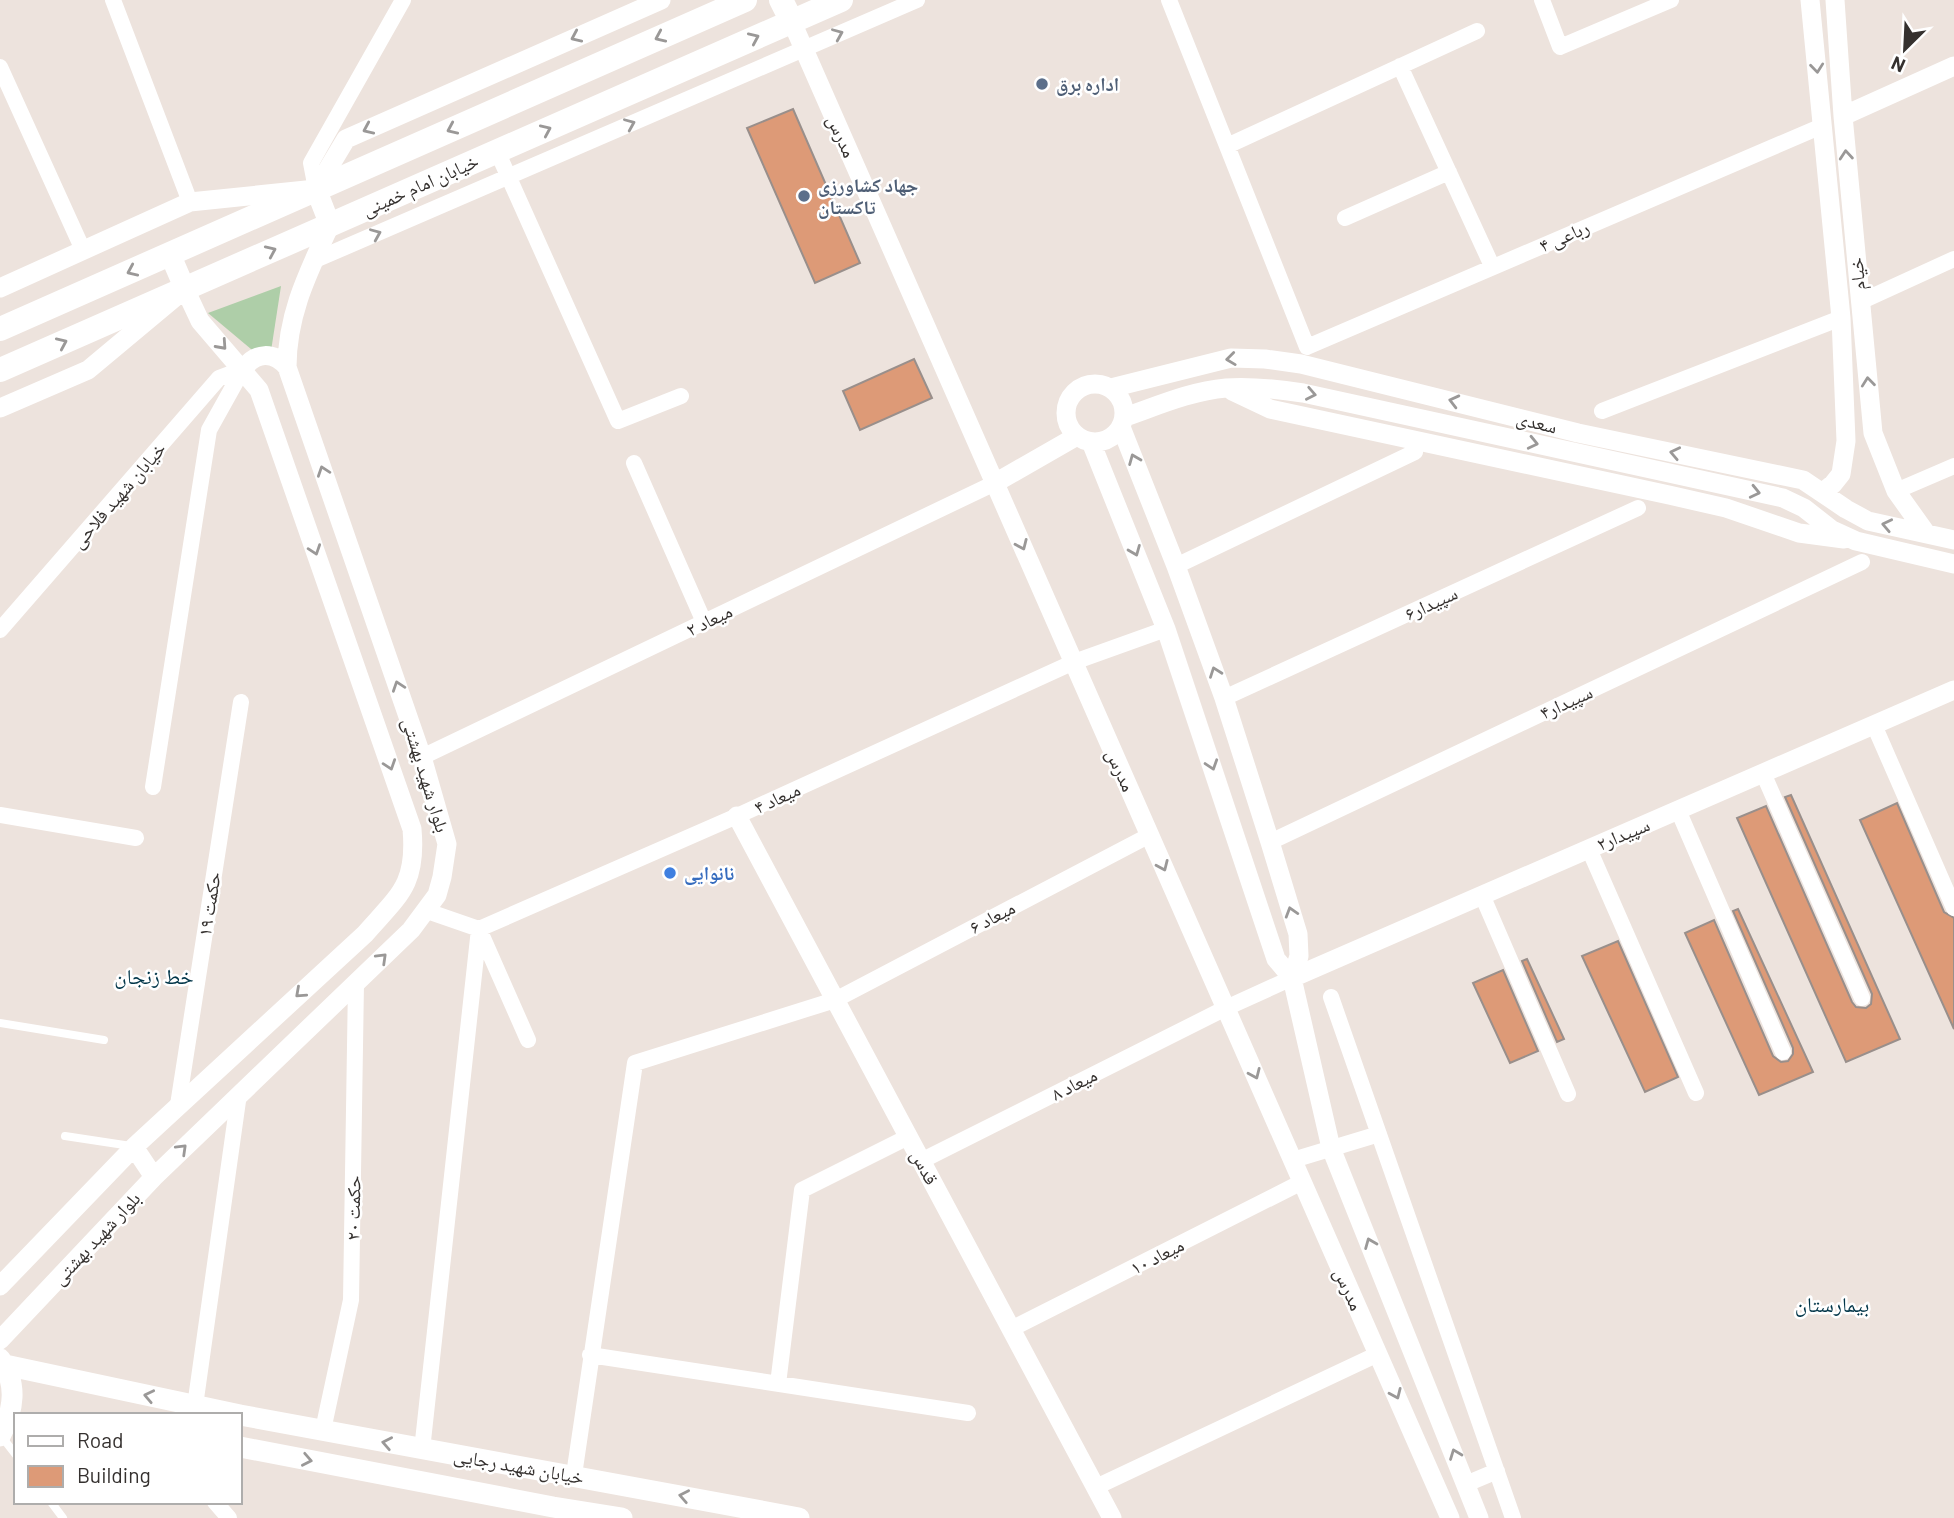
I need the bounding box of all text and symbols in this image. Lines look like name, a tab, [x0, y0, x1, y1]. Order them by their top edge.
north arrow	[1870, 14, 1940, 84]
one-way arrow	[831, 28, 844, 42]
one-way arrow	[571, 29, 584, 43]
one-way arrow	[655, 29, 667, 43]
one-way arrow	[747, 32, 760, 46]
text: N	[1887, 52, 1908, 78]
one-way arrow	[1809, 63, 1824, 74]
place label: اداره برق	[1056, 72, 1119, 96]
marker: اداره برق	[1034, 76, 1050, 92]
street label: مدرس	[822, 111, 862, 161]
one-way arrow	[623, 119, 635, 133]
one-way arrow	[363, 121, 375, 135]
one-way arrow	[447, 121, 459, 135]
one-way arrow	[539, 124, 551, 138]
street label: خیابان امام خمینی	[358, 149, 483, 223]
one-way arrow	[1839, 149, 1854, 160]
place label: جهاد کشاورزی تاکستان	[818, 173, 918, 219]
marker: جهاد کشاورزی تاکستان	[796, 188, 812, 204]
street label: رباعی ۴	[1535, 215, 1593, 257]
one-way arrow	[369, 228, 381, 242]
one-way arrow	[263, 245, 276, 259]
street label: خیام	[1844, 256, 1872, 291]
one-way arrow	[127, 263, 139, 277]
one-way arrow	[56, 337, 68, 351]
one-way arrow	[214, 337, 226, 350]
one-way arrow	[1225, 351, 1237, 366]
one-way arrow	[1861, 376, 1876, 387]
one-way arrow	[1305, 386, 1317, 401]
one-way arrow	[1448, 395, 1460, 409]
street label: سعدی	[1514, 405, 1560, 439]
one-way arrow	[1527, 434, 1539, 449]
street label: خیابان شهید فلاحی	[65, 437, 171, 553]
one-way arrow	[1669, 447, 1681, 462]
one-way arrow	[1128, 454, 1142, 466]
one-way arrow	[317, 466, 331, 478]
one-way arrow	[1749, 484, 1761, 499]
one-way arrow	[1881, 519, 1893, 533]
one-way arrow	[1014, 538, 1028, 551]
one-way arrow	[307, 543, 321, 555]
one-way arrow	[1126, 544, 1140, 556]
street label: سپیدار۶	[1401, 580, 1461, 626]
street label: میعاد ۲	[682, 599, 736, 641]
one-way arrow	[1209, 666, 1223, 678]
street label: سپیدار۴	[1536, 679, 1596, 725]
one-way arrow	[392, 680, 406, 693]
street label: بلوار شهید بهشتی	[397, 715, 455, 835]
street label: مدرس	[1101, 745, 1141, 795]
one-way arrow	[382, 758, 396, 770]
one-way arrow	[1204, 758, 1218, 771]
street label: میعاد ۴	[750, 777, 804, 818]
street label: سپیدار۲	[1593, 812, 1653, 856]
one-way arrow	[1155, 859, 1169, 871]
place label: نانوایی	[684, 861, 734, 885]
marker: نانوایی	[662, 865, 678, 881]
street label: حکمت ۱۹	[192, 870, 225, 938]
street label: میعاد ۶	[965, 895, 1019, 938]
one-way arrow	[1285, 906, 1300, 918]
one-way arrow	[374, 953, 387, 966]
district label: خط زنجان	[114, 963, 194, 989]
one-way arrow	[296, 984, 309, 997]
street label: میعاد ۸	[1047, 1062, 1101, 1105]
one-way arrow	[1247, 1067, 1261, 1079]
one-way arrow	[174, 1144, 187, 1157]
street label: قدس	[906, 1145, 944, 1189]
street label: حکمت ۲۰	[340, 1175, 365, 1241]
street label: بلوار شهید بهشتی	[47, 1186, 145, 1290]
street label: میعاد ۱۰	[1126, 1232, 1187, 1279]
one-way arrow	[1364, 1238, 1378, 1250]
street label: مدرس	[1329, 1264, 1369, 1314]
district label: بیمارستان	[1795, 1291, 1869, 1317]
one-way arrow	[1388, 1387, 1402, 1400]
one-way arrow	[143, 1390, 155, 1405]
legend	[14, 1413, 242, 1504]
text: Road	[77, 1427, 123, 1452]
one-way arrow	[381, 1436, 393, 1451]
street label: خیابان شهید رجایی	[452, 1443, 586, 1489]
one-way arrow	[1449, 1449, 1463, 1461]
one-way arrow	[301, 1452, 313, 1467]
text: Building	[77, 1462, 151, 1487]
one-way arrow	[678, 1489, 690, 1504]

